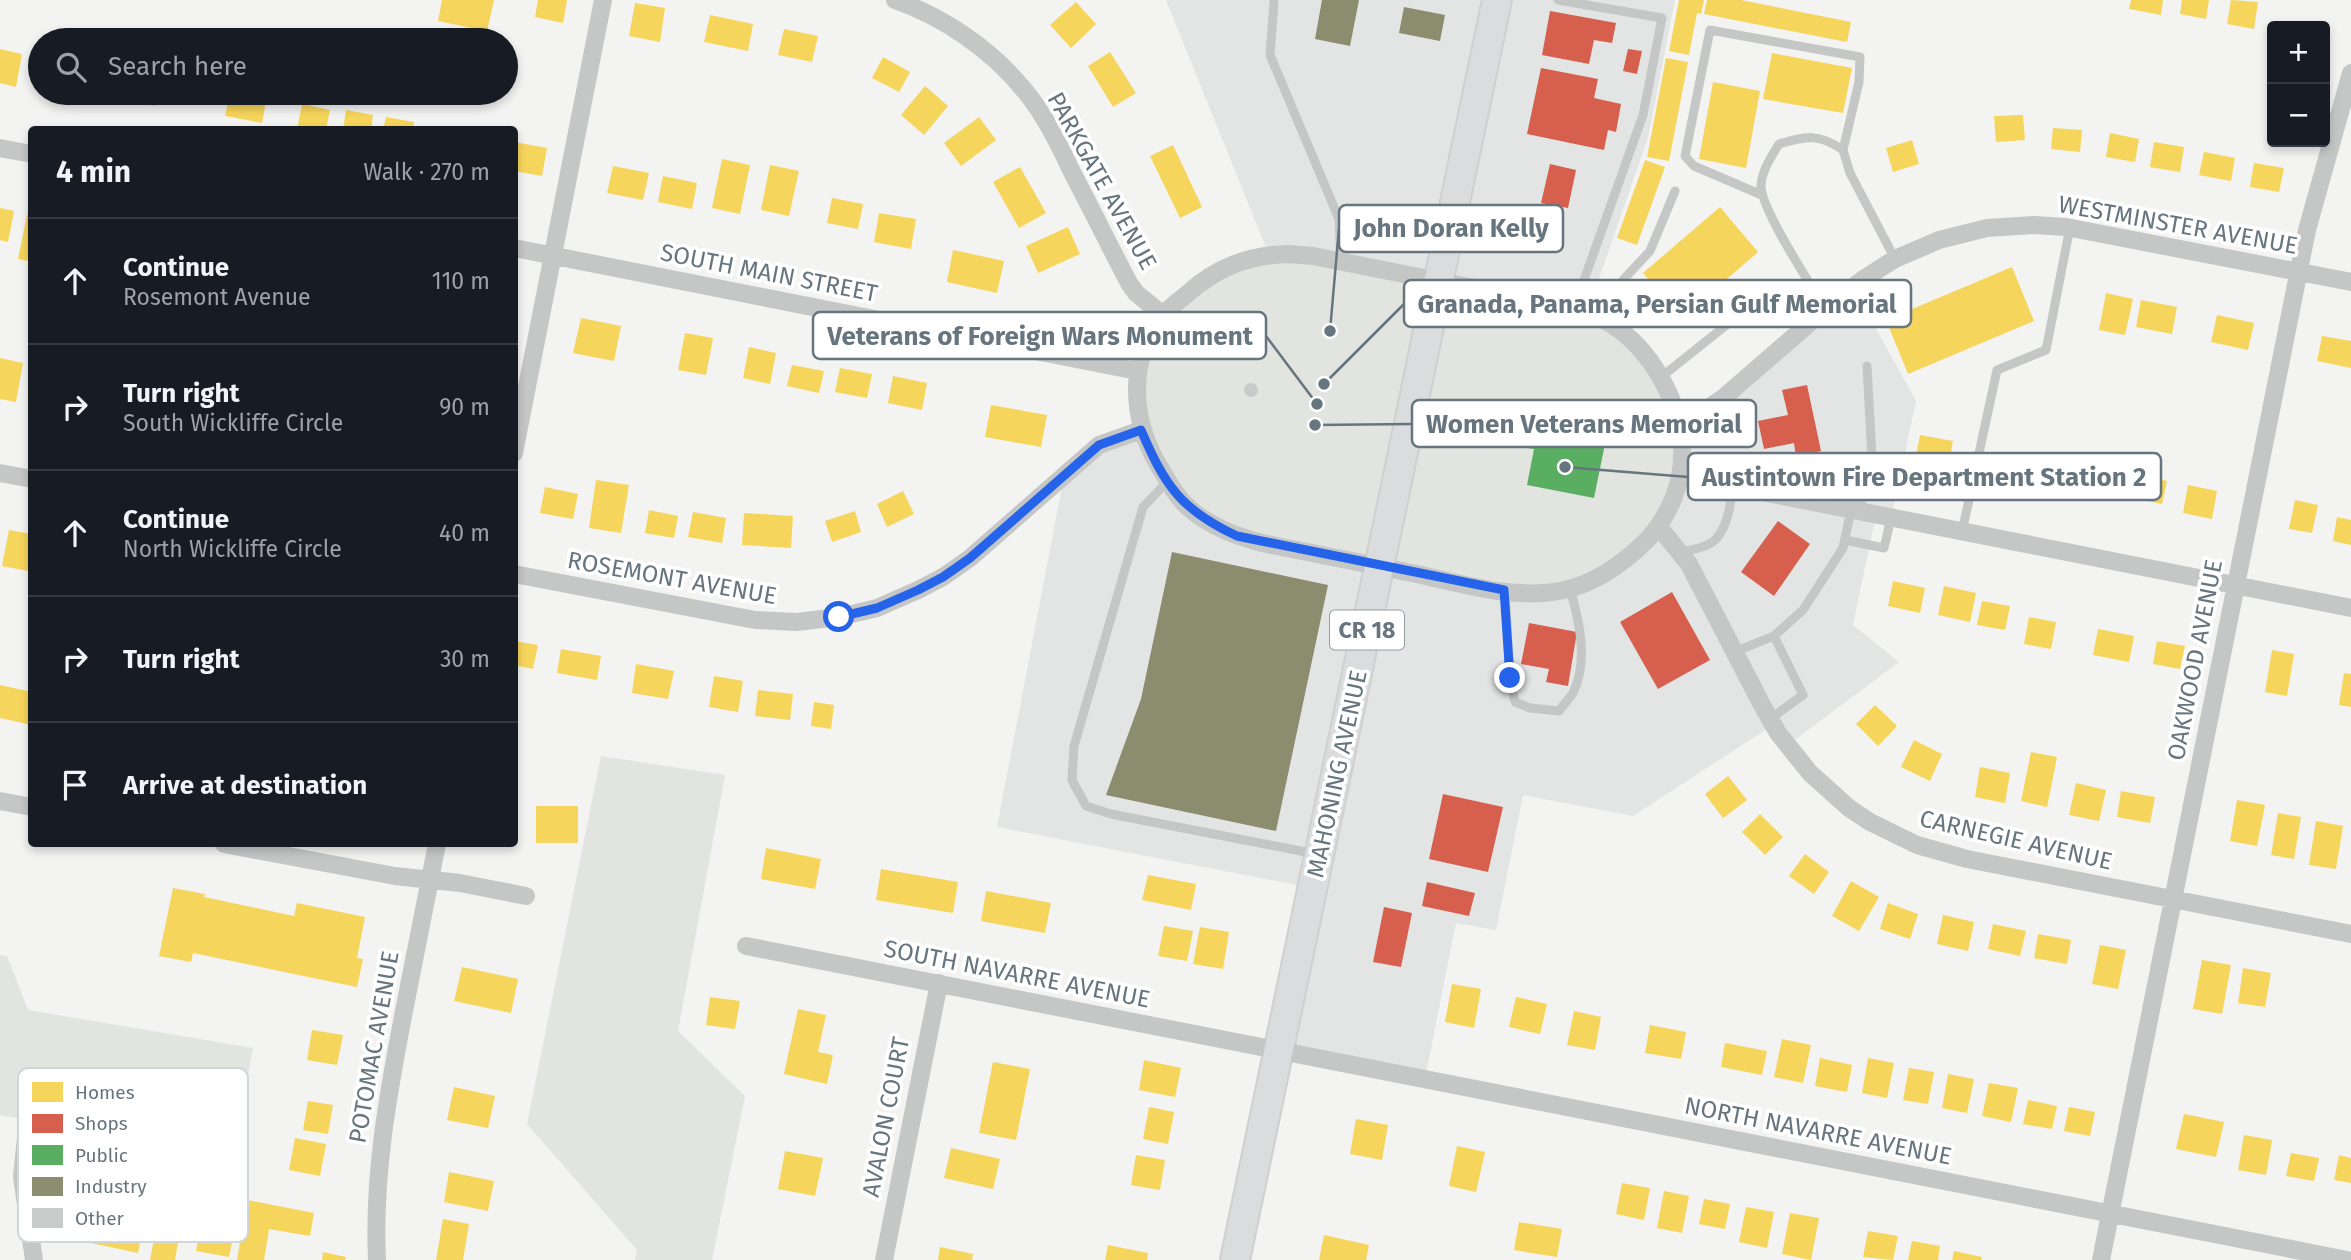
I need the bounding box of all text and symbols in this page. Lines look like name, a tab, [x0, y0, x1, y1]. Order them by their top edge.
map controls	[2267, 21, 2330, 147]
button: +	[2267, 21, 2330, 84]
search box	[28, 28, 518, 105]
icon: search	[52, 48, 90, 86]
text: Search here	[108, 51, 247, 82]
button: −	[2267, 84, 2330, 147]
street label: PARKGATE AVENUE	[1042, 87, 1162, 275]
text: 4 min	[56, 154, 131, 190]
text: Walk · 270 m	[363, 158, 490, 186]
street label: WESTMINSTER AVENUE	[2056, 190, 2300, 260]
callout: John Doran Kelly	[1339, 205, 1563, 252]
text: John Doran Kelly	[1352, 213, 1549, 244]
street label: SOUTH MAIN STREET	[658, 238, 880, 308]
text: Continue	[123, 252, 229, 283]
icon: ahead	[56, 262, 94, 300]
text: 110 m	[432, 267, 490, 295]
callout: Granada, Panama, Persian Gulf Memorial	[1404, 280, 1911, 327]
text: Rosemont Avenue	[123, 283, 311, 311]
text: Granada, Panama, Persian Gulf Memorial	[1417, 289, 1897, 320]
callout: Veterans of Foreign Wars Monument	[813, 312, 1266, 359]
text: Veterans of Foreign Wars Monument	[826, 321, 1254, 352]
text: Turn right	[123, 378, 240, 409]
icon: right	[56, 388, 94, 426]
text: 90 m	[439, 393, 490, 421]
callout: Women Veterans Memorial	[1412, 400, 1756, 447]
text: South Wickliffe Circle	[123, 409, 343, 437]
text: Women Veterans Memorial	[1426, 409, 1742, 440]
callout: Austintown Fire Department Station 2	[1688, 453, 2161, 500]
text: Austintown Fire Department Station 2	[1701, 462, 2146, 493]
text: Continue	[123, 504, 229, 535]
icon: ahead	[56, 514, 94, 552]
text: 40 m	[439, 519, 490, 547]
text: North Wickliffe Circle	[123, 535, 342, 563]
street label: ROSEMONT AVENUE	[565, 546, 779, 610]
street label: OAKWOOD AVENUE	[2162, 557, 2228, 763]
route start	[823, 601, 854, 632]
road number: CR 18	[1330, 610, 1404, 650]
icon: right	[56, 640, 94, 678]
text: Turn right	[123, 644, 240, 675]
text: 30 m	[440, 645, 490, 673]
route end	[1494, 662, 1525, 693]
street label: MAHONING AVENUE	[1301, 668, 1373, 880]
icon: arrive	[56, 766, 94, 804]
text: Arrive at destination	[123, 770, 367, 801]
street label: CARNEGIE AVENUE	[1917, 804, 2115, 876]
street label: SOUTH NAVARRE AVENUE	[882, 934, 1152, 1014]
street label: POTOMAC AVENUE	[343, 949, 405, 1145]
street label: AVALON COURT	[857, 1034, 915, 1199]
legend	[18, 1068, 248, 1242]
text: Homes	[75, 1081, 135, 1104]
street label: NORTH NAVARRE AVENUE	[1682, 1091, 1954, 1171]
text: Shops	[75, 1112, 128, 1135]
text: Public	[75, 1144, 128, 1167]
text: Industry	[75, 1175, 147, 1198]
text: Other	[75, 1207, 124, 1230]

